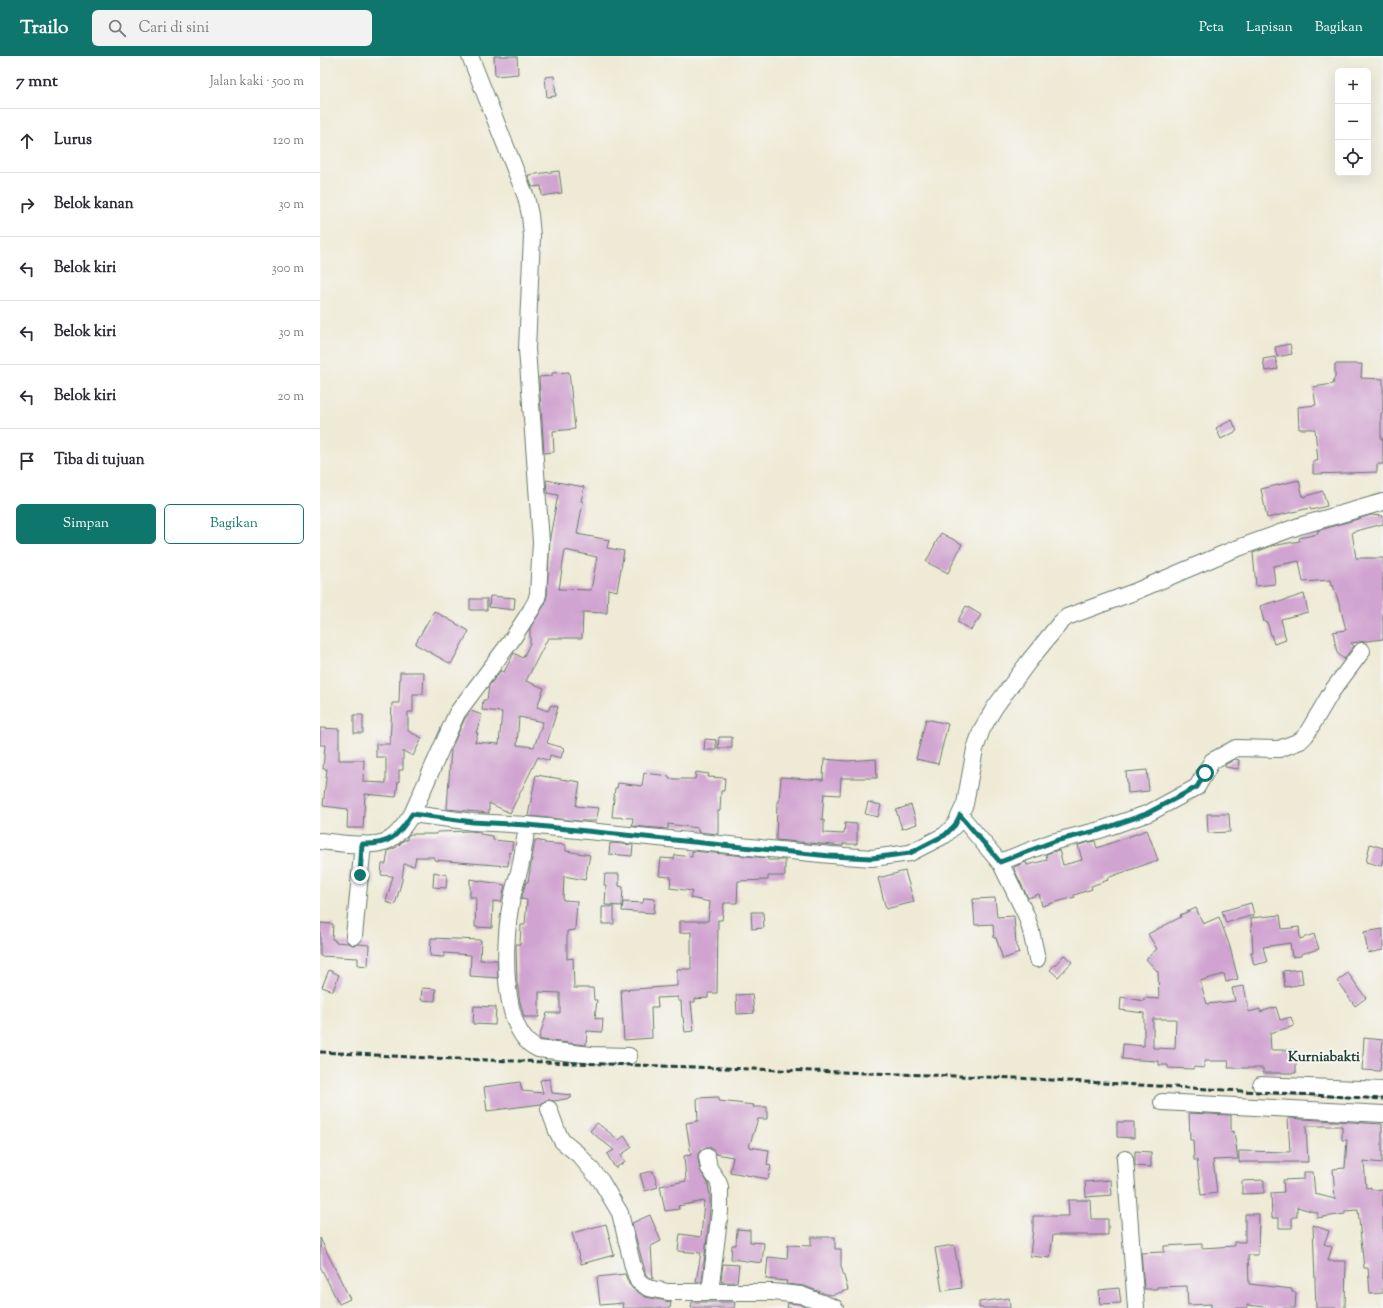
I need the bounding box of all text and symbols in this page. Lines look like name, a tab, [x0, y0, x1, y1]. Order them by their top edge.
search box	[92, 10, 372, 46]
text: Trailo	[20, 15, 68, 42]
icon: search	[106, 17, 128, 39]
text: Cari di sini	[138, 18, 209, 39]
text: Peta	[1199, 18, 1224, 38]
text: Lapisan	[1246, 18, 1293, 38]
text: Bagikan	[1315, 18, 1363, 38]
map controls	[1335, 68, 1371, 176]
button: +	[1335, 68, 1371, 104]
text: 7 mnt	[16, 70, 58, 94]
text: Jalan kaki · 500 m	[210, 73, 304, 91]
button: −	[1335, 104, 1371, 140]
icon: ahead	[16, 130, 38, 152]
text: Lurus	[54, 130, 92, 151]
text: 120 m	[273, 132, 304, 150]
button: locate	[1335, 140, 1371, 176]
icon: right	[16, 194, 38, 216]
text: Belok kanan	[54, 194, 134, 215]
text: 30 m	[278, 196, 304, 214]
icon: left	[16, 258, 38, 280]
text: Belok kiri	[54, 258, 116, 279]
text: 300 m	[272, 260, 304, 278]
icon: left	[16, 322, 38, 344]
text: Belok kiri	[54, 322, 116, 343]
text: 30 m	[278, 324, 304, 342]
icon: left	[16, 386, 38, 408]
text: Belok kiri	[54, 386, 116, 407]
text: 20 m	[278, 388, 304, 406]
icon: arrive	[16, 450, 38, 472]
text: Tiba di tujuan	[54, 450, 145, 471]
button: Simpan	[16, 504, 156, 544]
button: Bagikan	[164, 504, 304, 544]
route start	[1196, 764, 1214, 782]
route end	[351, 866, 369, 884]
district label: Kurniabakti	[1288, 1048, 1360, 1068]

